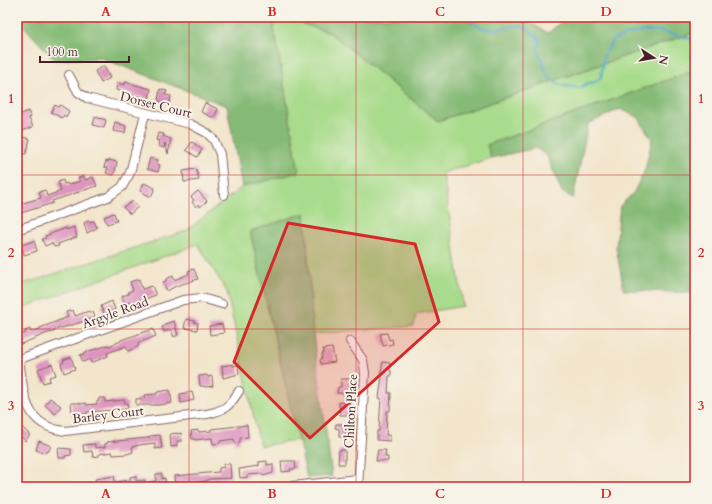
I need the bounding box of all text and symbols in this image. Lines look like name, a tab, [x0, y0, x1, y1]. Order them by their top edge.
text: A	[101, 3, 111, 21]
text: B	[267, 3, 277, 21]
text: C	[435, 3, 445, 21]
text: D	[600, 3, 612, 21]
scale bar	[40, 38, 129, 64]
north arrow	[634, 38, 674, 78]
text: 100 m	[46, 44, 79, 60]
text: N	[655, 54, 672, 67]
street label: Dorset Court	[118, 87, 193, 123]
text: 1	[8, 90, 14, 108]
text: 1	[698, 90, 704, 108]
text: 2	[8, 244, 15, 262]
text: 2	[698, 244, 705, 262]
street label: Argyle Road	[80, 293, 151, 333]
street label: Chilton Place	[340, 373, 362, 449]
text: 3	[8, 397, 15, 415]
text: 3	[698, 397, 705, 415]
street label: Barley Court	[71, 402, 145, 428]
text: A	[101, 485, 111, 503]
text: B	[267, 485, 277, 503]
text: C	[435, 485, 445, 503]
text: D	[600, 485, 612, 503]

